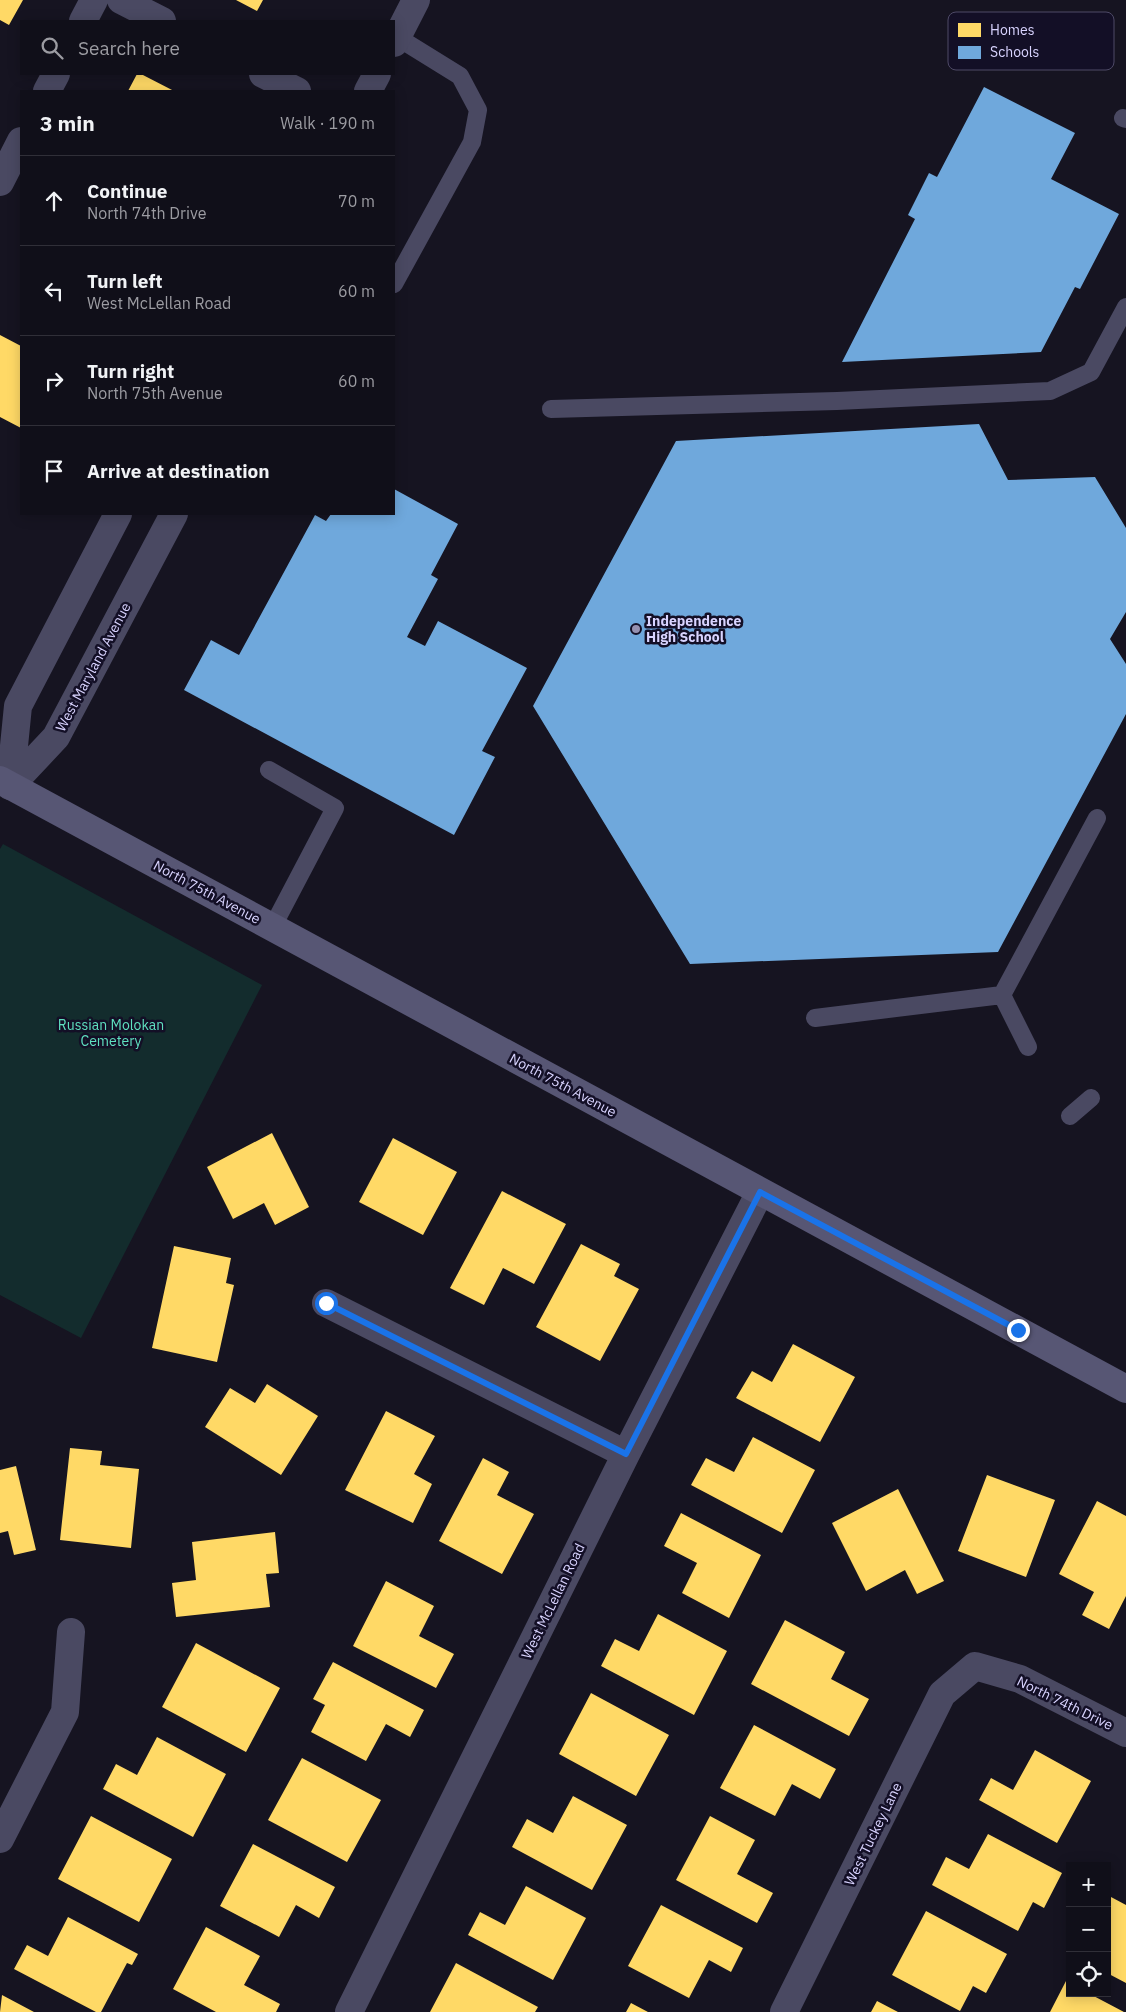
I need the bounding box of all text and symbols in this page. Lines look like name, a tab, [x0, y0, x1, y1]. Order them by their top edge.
legend	[948, 12, 1114, 70]
search box	[20, 20, 395, 75]
text: Homes	[990, 21, 1035, 39]
icon: search	[38, 34, 66, 62]
text: Search here	[78, 36, 180, 60]
text: Schools	[990, 43, 1040, 61]
text: 3 min	[40, 109, 95, 137]
text: Walk · 190 m	[280, 113, 375, 133]
text: Continue	[87, 179, 167, 203]
icon: ahead	[40, 187, 68, 215]
text: 70 m	[338, 191, 375, 211]
text: North 74th Drive	[87, 203, 207, 223]
text: Turn left	[87, 269, 163, 293]
icon: left	[40, 277, 68, 305]
text: 60 m	[338, 281, 375, 301]
text: West McLellan Road	[87, 293, 231, 313]
text: Turn right	[87, 359, 174, 383]
icon: right	[40, 367, 68, 395]
text: 60 m	[338, 371, 375, 391]
text: North 75th Avenue	[87, 383, 223, 403]
icon: arrive	[40, 457, 68, 485]
text: Arrive at destination	[87, 459, 270, 483]
street label: West Maryland Avenue	[51, 599, 135, 735]
place label: Independence High School	[646, 612, 741, 646]
marker: Independence High School	[630, 623, 642, 635]
street label: North 75th Avenue	[150, 856, 264, 928]
park label: Russian Molokan Cemetery	[58, 1016, 164, 1050]
street label: North 75th Avenue	[506, 1049, 620, 1121]
route start	[315, 1292, 338, 1315]
route end	[1007, 1319, 1030, 1342]
street label: West McLellan Road	[517, 1540, 589, 1662]
street label: North 74th Drive	[1014, 1672, 1116, 1734]
street label: West Tuckey Lane	[840, 1779, 906, 1888]
map controls	[1066, 1862, 1111, 1997]
button: +	[1066, 1862, 1111, 1907]
button: −	[1066, 1907, 1111, 1952]
button: locate	[1066, 1952, 1111, 1997]

